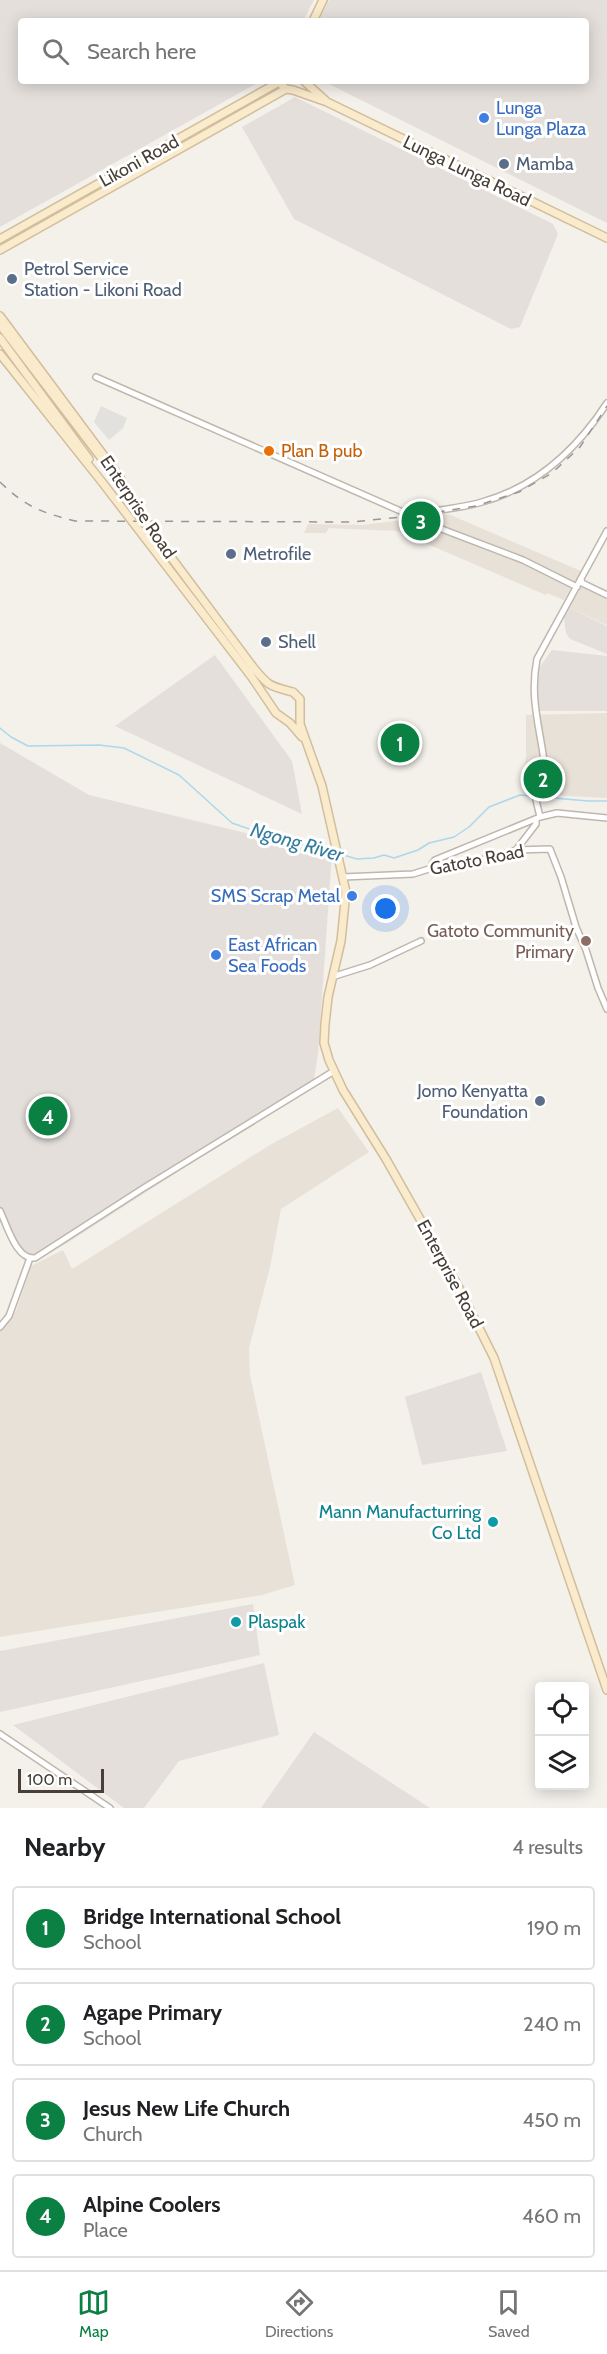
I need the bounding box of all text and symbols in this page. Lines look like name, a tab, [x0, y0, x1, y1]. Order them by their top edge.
search box	[18, 18, 589, 84]
icon: search	[39, 35, 72, 68]
text: Search here	[87, 38, 196, 65]
place label: Lunga Lunga Plaza	[496, 97, 587, 140]
marker: Lunga Lunga Plaza	[477, 111, 491, 125]
street label: Likoni Road	[95, 130, 183, 192]
street label: Lunga Lunga Road	[400, 131, 534, 211]
place label: Mamba	[516, 153, 574, 175]
marker: Mamba	[497, 157, 511, 171]
place label: Petrol Service Station - Likoni Road	[24, 258, 182, 301]
marker: Petrol Service Station - Likoni Road	[5, 272, 19, 286]
place label: Plan B pub	[281, 440, 362, 462]
marker: Plan B pub	[262, 444, 276, 458]
street label: Enterprise Road	[95, 451, 181, 563]
pin: 3	[402, 498, 440, 544]
place label: Metrofile	[243, 543, 311, 565]
marker: Metrofile	[224, 547, 238, 561]
place label: Shell	[278, 631, 317, 653]
marker: Shell	[259, 635, 273, 649]
pin: 1	[380, 720, 420, 766]
pin: 2	[524, 756, 562, 802]
water label: Ngong River	[248, 817, 347, 867]
street label: Gatoto Road	[428, 840, 526, 880]
place label: SMS Scrap Metal	[211, 885, 341, 907]
marker: SMS Scrap Metal	[345, 889, 359, 903]
your location	[371, 894, 400, 923]
place label: Gatoto Community Primary	[427, 920, 574, 963]
place label: East African Sea Foods	[228, 934, 317, 977]
marker: Gatoto Community Primary	[579, 934, 593, 948]
marker: East African Sea Foods	[209, 948, 223, 962]
place label: Jomo Kenyatta Foundation	[416, 1080, 528, 1123]
pin: 4	[28, 1094, 68, 1138]
marker: Jomo Kenyatta Foundation	[533, 1094, 547, 1108]
street label: Enterprise Road	[412, 1216, 488, 1332]
place label: Mann Manufacturring Co Ltd	[319, 1501, 482, 1544]
marker: Mann Manufacturring Co Ltd	[486, 1515, 500, 1529]
place label: Plaspak	[248, 1611, 306, 1633]
marker: Plaspak	[229, 1615, 243, 1629]
map controls	[535, 1682, 589, 1790]
button: locate	[535, 1682, 589, 1736]
button: layers	[535, 1736, 589, 1790]
scale bar	[18, 1766, 104, 1794]
text: 100 m	[27, 1770, 72, 1789]
text: Nearby	[24, 1831, 105, 1863]
text: 4 results	[512, 1835, 583, 1859]
text: Bridge International School	[83, 1903, 341, 1930]
text: 1	[42, 1916, 49, 1940]
text: 190 m	[527, 1916, 581, 1940]
text: School	[83, 1930, 141, 1954]
text: Agape Primary	[83, 1999, 222, 2026]
text: 2	[40, 2012, 51, 2036]
text: 240 m	[523, 2012, 581, 2036]
text: School	[83, 2026, 141, 2050]
text: Jesus New Life Church	[83, 2095, 290, 2122]
text: 3	[40, 2108, 51, 2132]
text: 450 m	[523, 2108, 581, 2132]
text: Church	[83, 2122, 143, 2146]
text: Alpine Coolers	[83, 2191, 220, 2218]
text: 4	[39, 2204, 52, 2228]
text: 460 m	[522, 2204, 581, 2228]
text: Place	[83, 2218, 128, 2242]
tab: Map	[77, 2286, 110, 2341]
tab: Directions	[265, 2286, 333, 2341]
tab: Saved	[488, 2286, 530, 2341]

